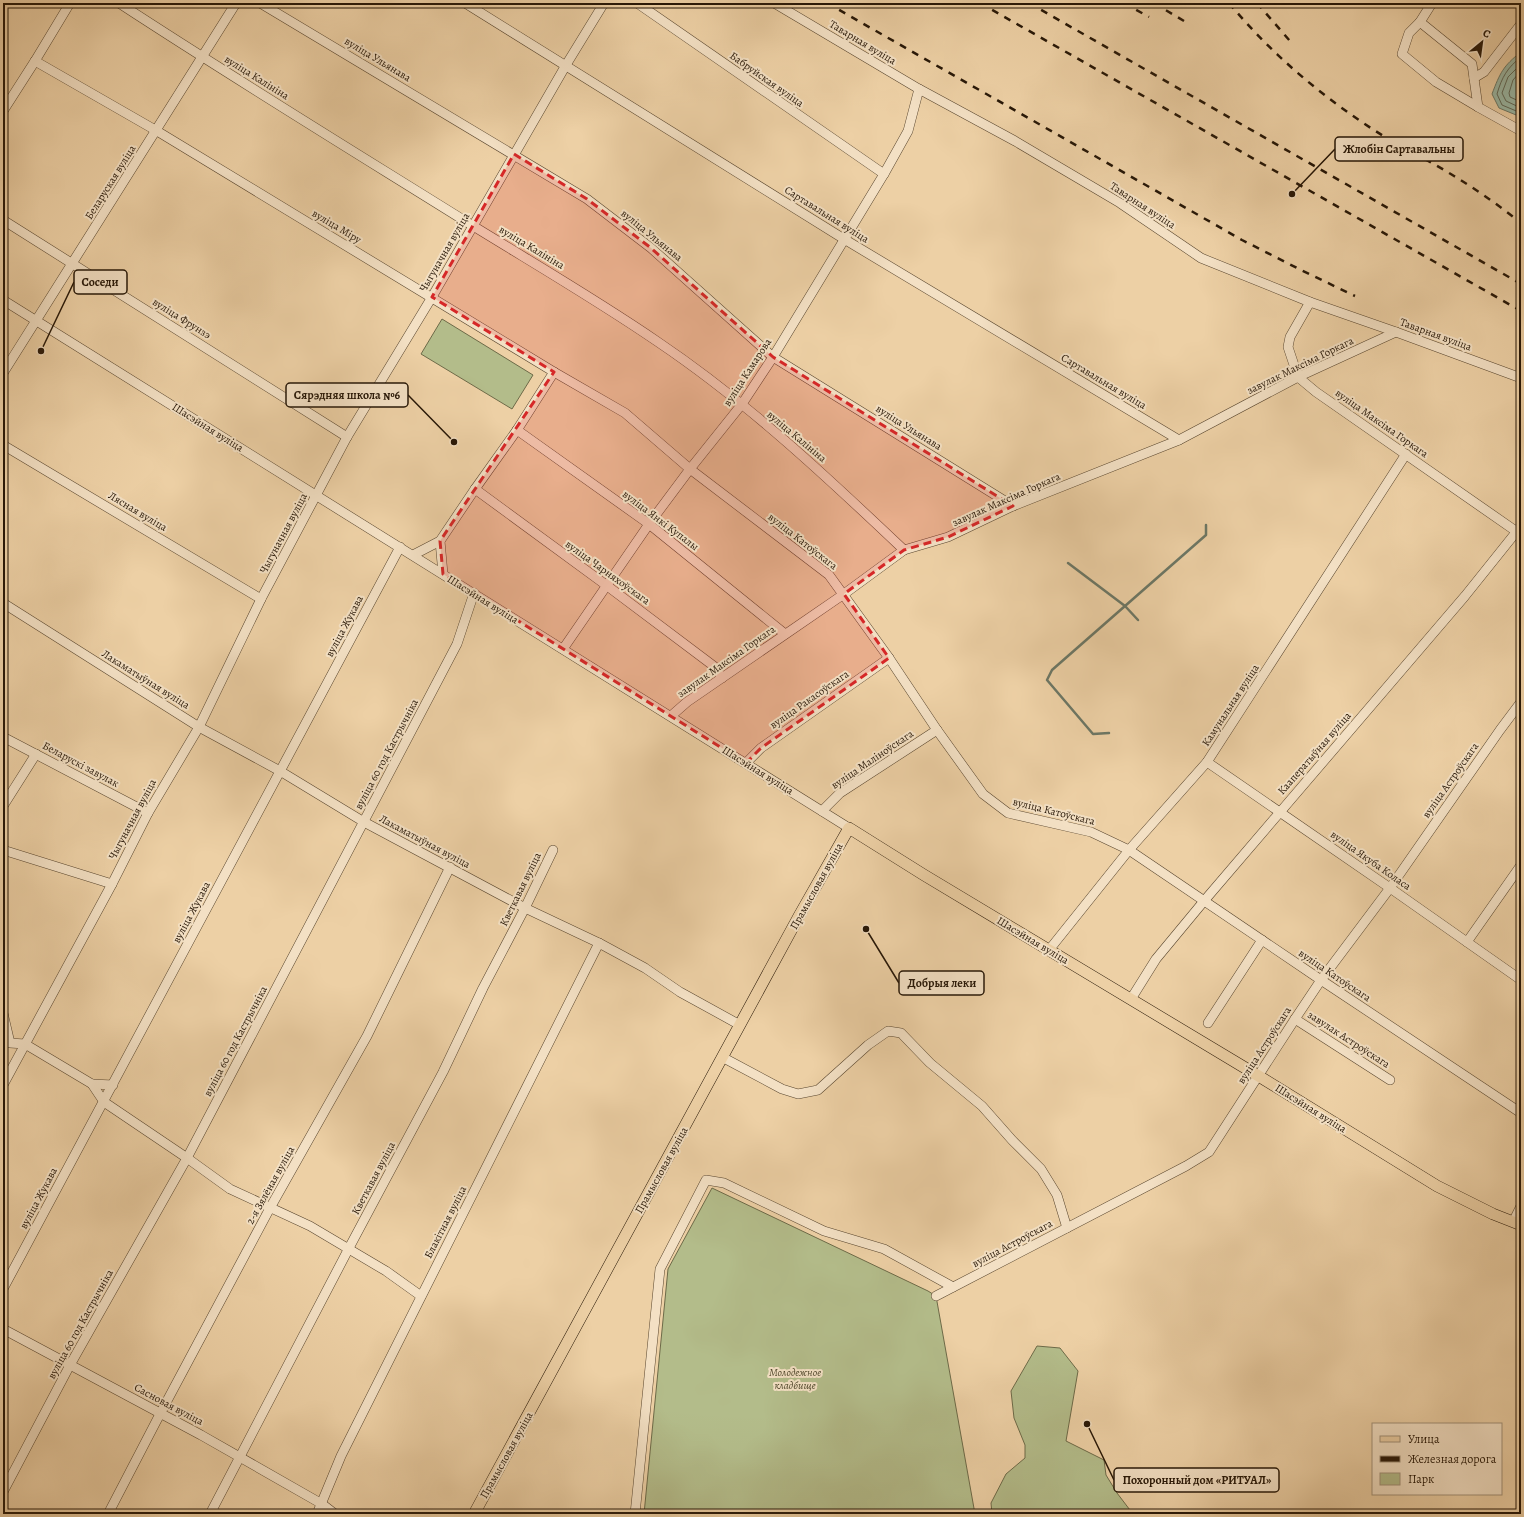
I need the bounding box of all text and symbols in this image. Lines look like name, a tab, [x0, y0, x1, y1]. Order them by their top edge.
street label: Таварная вуліца	[827, 17, 900, 69]
north arrow	[1462, 22, 1502, 62]
text: С	[1480, 25, 1493, 42]
street label: вуліца Ульянава	[342, 34, 415, 86]
street label: Бабруйская вуліца	[727, 48, 807, 111]
street label: вуліца Калініна	[222, 52, 293, 104]
callout: Жлобін Сартавальны	[1335, 137, 1463, 161]
street label: Беларуская вуліца	[81, 141, 140, 222]
text: Жлобін Сартавальны	[1343, 141, 1455, 157]
street label: Таварная вуліца	[1107, 179, 1179, 233]
street label: Сартавальная вуліца	[782, 182, 873, 247]
street label: вуліца Міру	[309, 206, 365, 248]
street label: вуліца Ульянава	[618, 206, 686, 265]
street label: Чыгуначная вуліца	[416, 209, 474, 295]
street label: вуліца Калініна	[496, 222, 568, 273]
callout: Соседи	[74, 270, 127, 294]
text: Соседи	[81, 274, 119, 290]
street label: вуліца Фрунзэ	[150, 294, 214, 342]
street label: Таварная вуліца	[1398, 315, 1475, 355]
street label: завулак Максіма Горкага	[1244, 333, 1357, 398]
street label: вуліца Камарова	[720, 335, 776, 409]
street label: Сартавальная вуліца	[1058, 350, 1150, 413]
callout: Сярэдняя школа №6	[286, 383, 408, 407]
street label: вуліца Максіма Горкага	[1332, 386, 1432, 462]
text: Сярэдняя школа №6	[294, 387, 401, 403]
street label: Шасэйная вуліца	[169, 399, 247, 456]
street label: вуліца Ульянава	[873, 401, 945, 454]
street label: вуліца Калініна	[764, 407, 830, 466]
street label: завулак Максіма Горкага	[950, 468, 1063, 530]
street label: вуліца Янкі Купалы	[619, 487, 702, 554]
street label: Лясная вуліца	[106, 488, 171, 535]
street label: Чыгуначная вуліца	[256, 490, 311, 576]
street label: вуліца Катоўскага	[765, 510, 841, 574]
street label: вуліца Чарняхоўскага	[562, 537, 654, 609]
street label: Шасэйная вуліца	[444, 571, 522, 628]
street label: вуліца Жукава	[322, 592, 367, 660]
street label: завулак Максіма Горкага	[674, 621, 779, 701]
street label: Лакаматыўная вуліца	[99, 646, 193, 713]
street label: Камунальная вуліца	[1198, 661, 1263, 749]
street label: вуліца Ракасоўскага	[767, 666, 853, 732]
street label: вуліца 60 год Кастрычніка	[351, 696, 422, 812]
street label: Кааператыўная вуліца	[1274, 708, 1355, 798]
street label: вуліца Маліноўскага	[828, 726, 917, 793]
street label: Беларускі завулак	[40, 738, 122, 791]
street label: вуліца Астроўскага	[1419, 739, 1483, 821]
street label: Шасэйная вуліца	[719, 742, 797, 799]
street label: Чыгуначная вуліца	[105, 776, 160, 862]
street label: вуліца Катоўскага	[1011, 794, 1097, 829]
street label: Лакаматыўная вуліца	[377, 811, 474, 872]
street label: вуліца Якуба Коласа	[1327, 827, 1415, 894]
street label: Прамысловая вуліца	[786, 839, 847, 932]
street label: Кветкавая вуліца	[496, 849, 545, 929]
street label: вуліца Жукава	[169, 878, 214, 946]
street label: Шасэйная вуліца	[994, 913, 1072, 968]
street label: вуліца Катоўскага	[1296, 946, 1375, 1006]
callout: Добрыя леки	[899, 971, 984, 995]
text: Добрыя леки	[908, 975, 976, 991]
street label: вуліца 60 год Кастрычніка	[200, 983, 271, 1099]
street label: вуліца Астроўскага	[1234, 1003, 1295, 1087]
street label: завулак Астроўскага	[1305, 1007, 1394, 1072]
street label: Шасэйная вуліца	[1272, 1080, 1350, 1137]
street label: Прамысловая вуліца	[631, 1123, 692, 1216]
street label: Кветкавая вуліца	[348, 1138, 399, 1217]
street label: 2-я Зялёная вуліца	[243, 1143, 299, 1227]
street label: вуліца Жукава	[16, 1164, 61, 1232]
street label: Блакітная вуліца	[421, 1182, 471, 1261]
street label: вуліца Астроўскага	[969, 1215, 1056, 1271]
street label: вуліца 60 год Кастрычніка	[44, 1266, 117, 1382]
park label: Молодежное кладбище	[769, 1365, 821, 1393]
street label: Сасновая вуліца	[131, 1380, 207, 1429]
street label: Прамысловая вуліца	[476, 1408, 537, 1501]
legend	[1372, 1423, 1502, 1495]
text: Улица	[1408, 1431, 1440, 1447]
text: Железная дорога	[1408, 1451, 1497, 1467]
callout: Похоронный дом «РИТУАЛ»	[1114, 1468, 1279, 1492]
text: Парк	[1408, 1471, 1434, 1487]
text: Похоронный дом «РИТУАЛ»	[1123, 1472, 1272, 1488]

